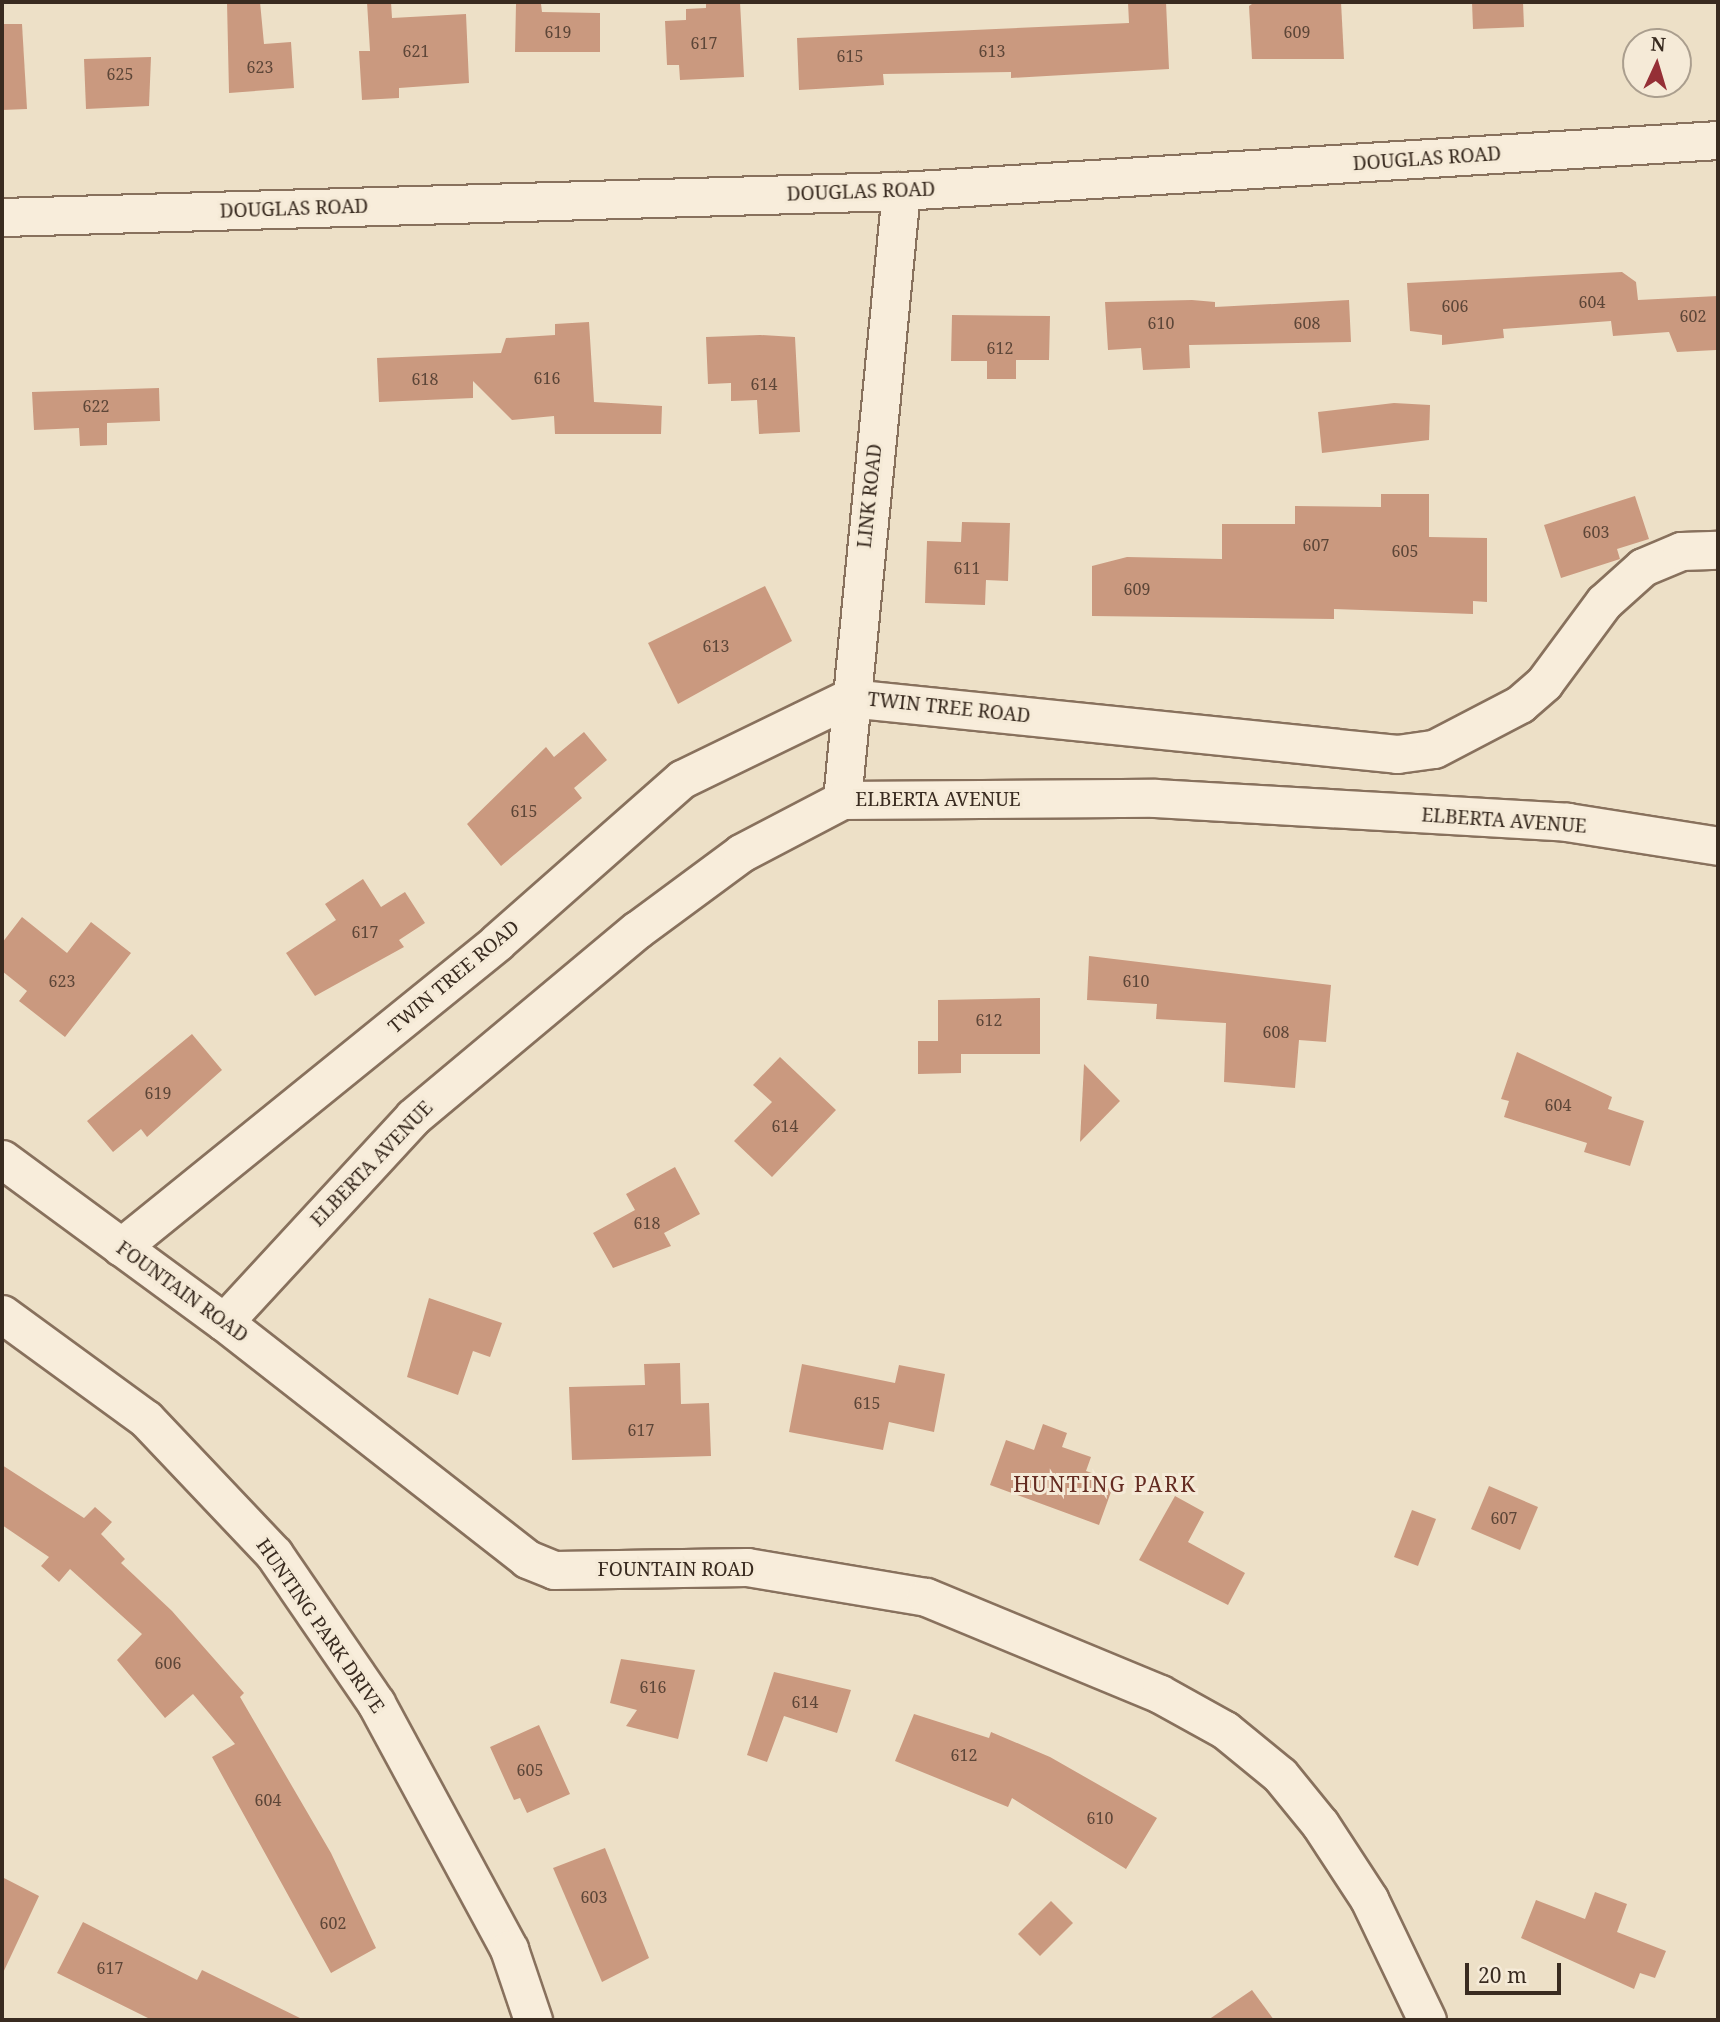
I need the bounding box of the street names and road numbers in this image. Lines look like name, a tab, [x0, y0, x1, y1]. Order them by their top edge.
street label: DOUGLAS ROAD	[1352, 142, 1502, 176]
street label: DOUGLAS ROAD	[786, 178, 936, 206]
street label: DOUGLAS ROAD	[219, 195, 369, 223]
street label: LINK ROAD	[853, 443, 887, 549]
street label: TWIN TREE ROAD	[866, 688, 1032, 728]
street label: ELBERTA AVENUE	[855, 789, 1021, 811]
street label: ELBERTA AVENUE	[1421, 804, 1587, 838]
street label: TWIN TREE ROAD	[384, 916, 524, 1038]
street label: ELBERTA AVENUE	[306, 1097, 438, 1231]
street label: FOUNTAIN ROAD	[112, 1237, 252, 1347]
street label: HUNTING PARK DRIVE	[251, 1535, 389, 1717]
street label: FOUNTAIN ROAD	[598, 1559, 754, 1581]

